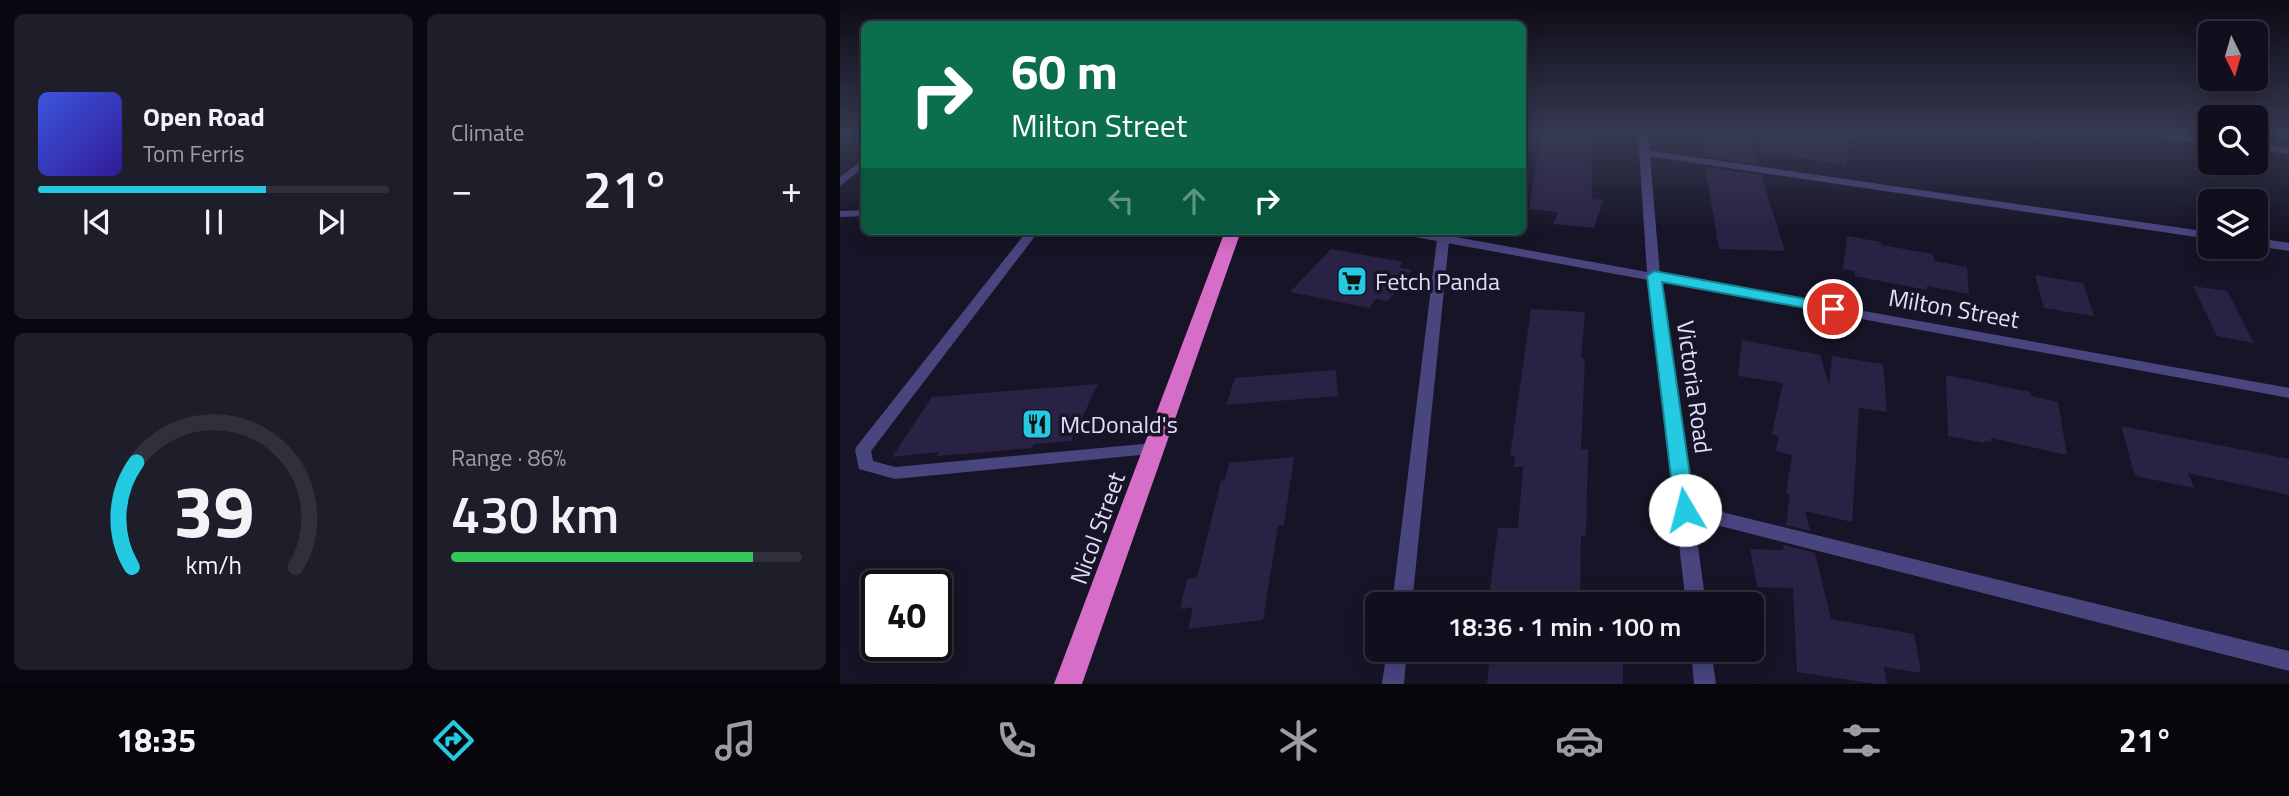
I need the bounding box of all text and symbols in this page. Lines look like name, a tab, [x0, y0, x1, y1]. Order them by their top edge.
north arrow	[2198, 21, 2268, 91]
map controls	[2198, 21, 2268, 259]
text: 60 m	[1011, 33, 1118, 108]
icon: right	[896, 49, 987, 140]
text: Open Road	[143, 97, 265, 136]
text: Milton Street	[1011, 101, 1187, 149]
button: search	[2198, 105, 2268, 175]
text: Climate	[451, 115, 524, 150]
text: Tom Ferris	[143, 136, 244, 171]
text: 21°	[583, 149, 670, 228]
text: −	[451, 160, 472, 218]
text: +	[781, 160, 802, 218]
icon: left	[1102, 182, 1140, 220]
icon: ahead	[1175, 182, 1213, 220]
icon: right	[1248, 182, 1286, 220]
button: layers	[2198, 189, 2268, 259]
icon: previous	[78, 203, 116, 241]
icon: pause	[195, 203, 233, 241]
icon: next	[312, 203, 350, 241]
place label: Fetch Panda	[1375, 263, 1500, 299]
supermarket icon: Fetch Panda	[1335, 264, 1369, 298]
pin	[1803, 279, 1863, 339]
street label: Milton Street	[1886, 279, 2023, 337]
icon: arrive	[1814, 290, 1852, 328]
street label: Victoria Road	[1668, 318, 1722, 456]
place label: McDonald's	[1060, 406, 1178, 442]
restaurant icon: McDonald's	[1020, 407, 1054, 441]
text: Range · 86%	[451, 440, 566, 475]
text: 39	[173, 456, 254, 566]
street label: Nicol Street	[1060, 466, 1134, 589]
position arrow	[1648, 473, 1722, 547]
text: 430 km	[451, 474, 619, 553]
text: km/h	[185, 546, 242, 584]
speed limit sign: 40	[861, 570, 952, 661]
text: 18:36 · 1 min · 100 m	[1448, 607, 1681, 646]
text: 18:35	[116, 716, 196, 764]
icon: directions	[429, 716, 478, 765]
icon: music	[711, 716, 760, 765]
icon: phone	[992, 716, 1041, 765]
icon: climate	[1274, 716, 1323, 765]
icon: car	[1555, 716, 1604, 765]
icon: filters	[1837, 716, 1886, 765]
text: 21°	[2119, 716, 2173, 764]

